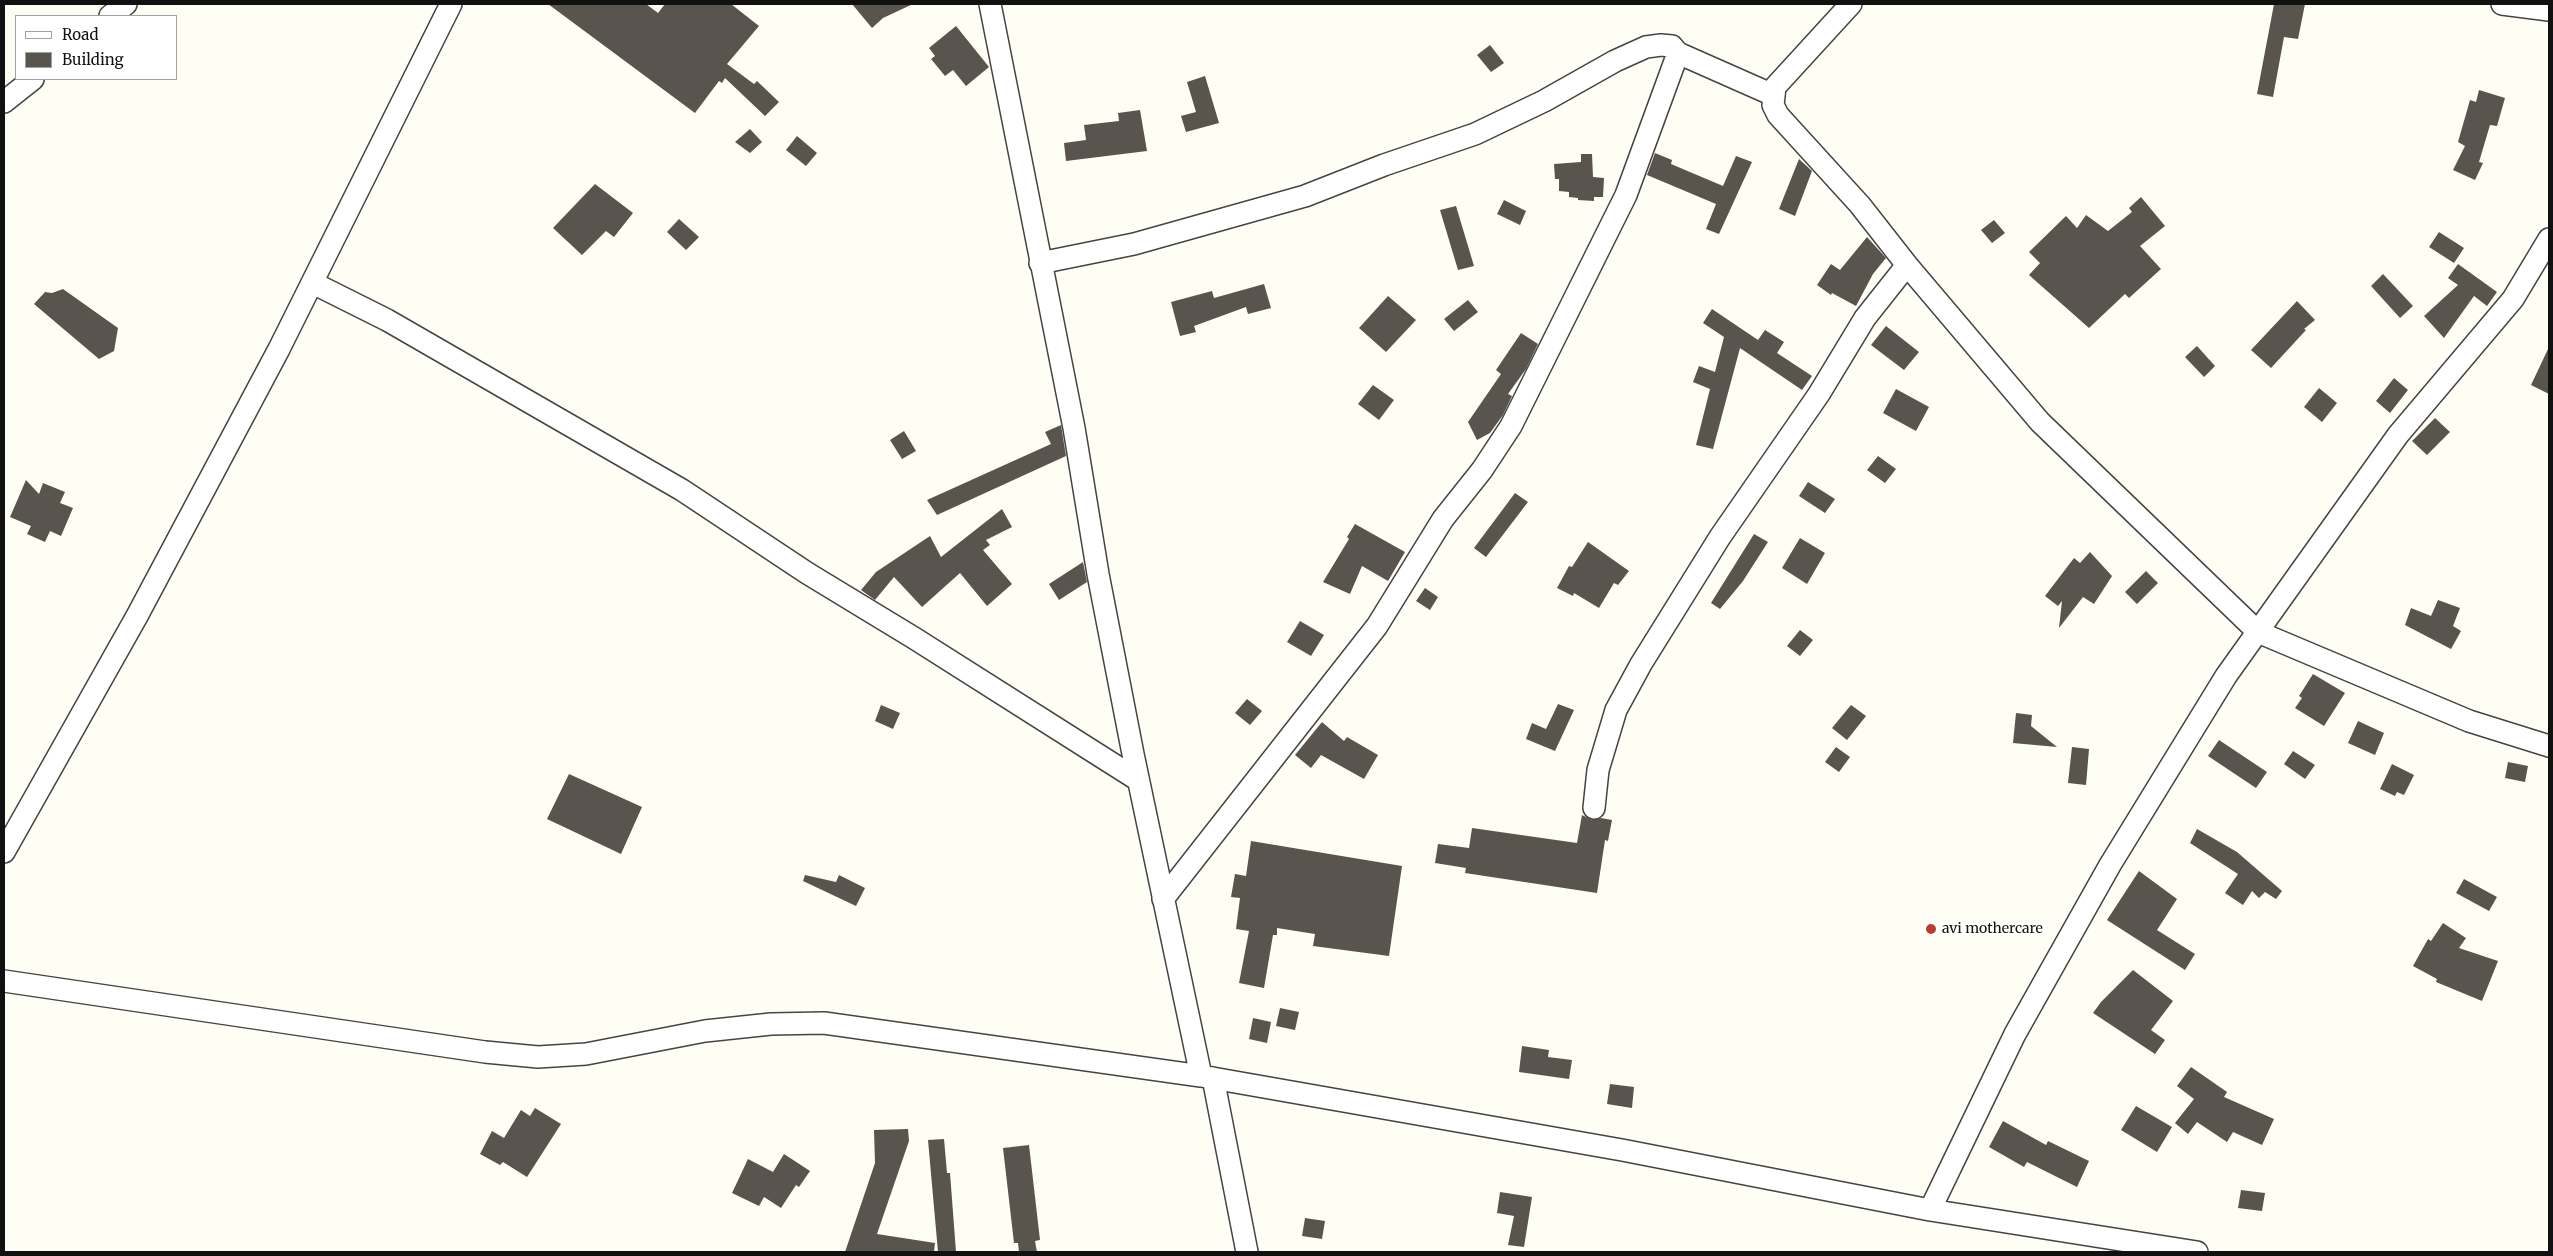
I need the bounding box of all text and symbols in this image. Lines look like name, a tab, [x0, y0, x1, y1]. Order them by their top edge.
legend	[15, 15, 178, 80]
text: Road	[62, 25, 98, 44]
text: Building	[62, 50, 124, 69]
place label: avi mothercare	[1942, 921, 2043, 937]
marker: avi mothercare	[1924, 922, 1938, 936]

